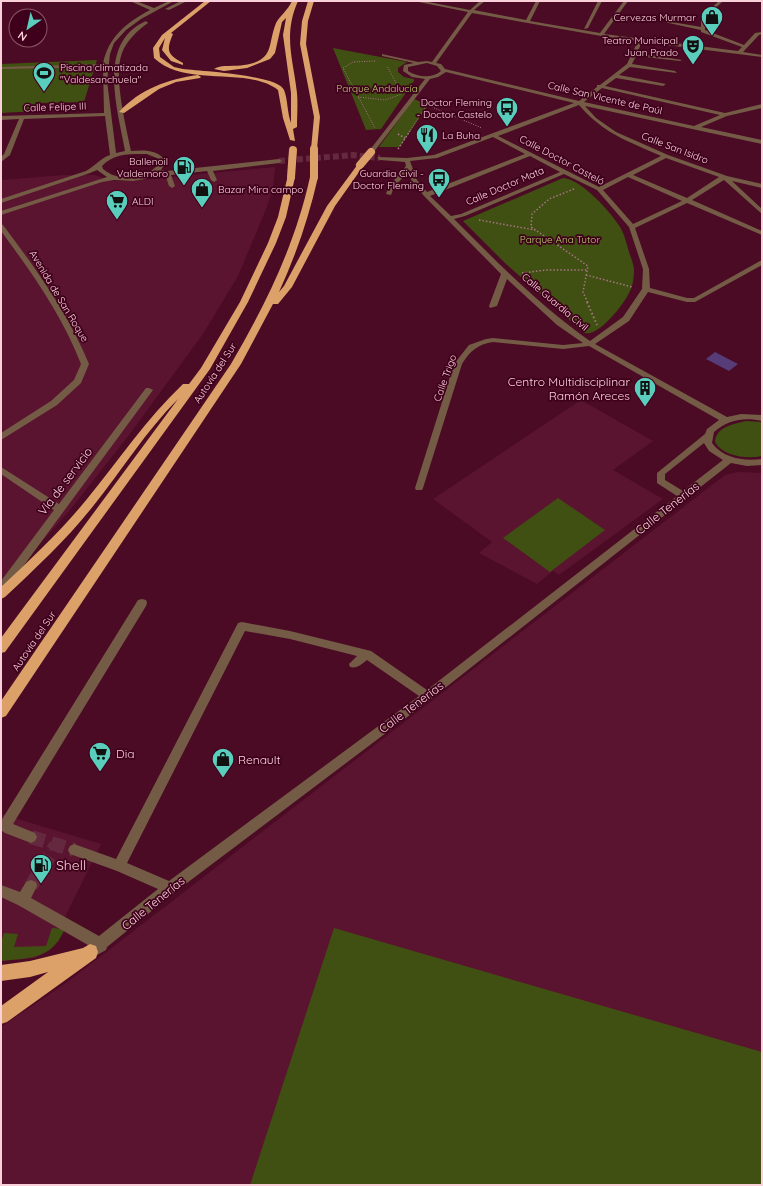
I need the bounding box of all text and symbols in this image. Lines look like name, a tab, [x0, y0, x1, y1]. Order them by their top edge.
shop icon: Cervezas Murmar	[699, 4, 725, 37]
north arrow	[8, 8, 48, 48]
place label: Cervezas Murmar	[613, 11, 696, 24]
text: N	[15, 28, 30, 44]
theatre icon: Teatro Municipal Juan Prado	[680, 33, 706, 66]
place label: Teatro Municipal Juan Prado	[602, 34, 678, 59]
sports icon: Piscina climatizada "Valdesanchuela"	[31, 60, 57, 93]
place label: Piscina climatizada "Valdesanchuela"	[60, 61, 148, 86]
street label: Calle San Vicente de Paúl	[546, 78, 664, 118]
park label: Parque Andalucía	[336, 82, 418, 95]
bus stop icon: Doctor Fleming - Doctor Castelo	[494, 95, 520, 128]
place label: Doctor Fleming - Doctor Castelo	[416, 96, 492, 121]
street label: Calle Felipe III	[23, 99, 87, 115]
restaurant icon: La Buha	[414, 122, 440, 155]
place label: La Buha	[442, 129, 480, 142]
street label: Calle San Isidro	[640, 129, 710, 167]
street label: Calle Doctor Casteló	[517, 132, 607, 188]
fuel station icon: Ballenoil Valdemoro	[171, 154, 197, 187]
place label: Ballenoil Valdemoro	[117, 155, 168, 180]
street label: Calle Doctor Mata	[464, 164, 546, 208]
bus stop icon: Guardia Civil - Doctor Fleming	[426, 166, 452, 199]
place label: Guardia Civil - Doctor Fleming	[353, 167, 424, 192]
shop icon: Bazar Mira campo	[189, 176, 215, 209]
place label: Bazar Mira campo	[218, 183, 303, 196]
supermarket icon: ALDI	[104, 188, 130, 221]
place label: ALDI	[132, 195, 153, 208]
park label: Parque Ana Tutor	[520, 233, 600, 246]
street label: Avenida de San Roque	[26, 248, 92, 344]
street label: Calle Guardia Civil	[519, 270, 591, 334]
street label: Autovía del Sur	[191, 340, 239, 406]
street label: Calle Trigo	[431, 353, 459, 403]
place label: Centro Multidisciplinar Ramón Areces	[508, 374, 630, 403]
building icon: Centro Multidisciplinar Ramón Areces	[632, 375, 658, 408]
street label: Vía de servicio	[35, 444, 95, 518]
street label: Calle Tenerías	[632, 478, 702, 538]
street label: Autovía del Sur	[9, 608, 59, 673]
street label: Calle Tenerías	[376, 678, 447, 736]
supermarket icon: Dia	[87, 740, 113, 773]
place label: Dia	[116, 746, 134, 761]
shop icon: Renault	[210, 746, 236, 779]
place label: Renault	[238, 752, 280, 767]
fuel station icon: Shell	[28, 852, 54, 885]
place label: Shell	[56, 856, 86, 874]
street label: Calle Tenerías	[118, 873, 188, 933]

